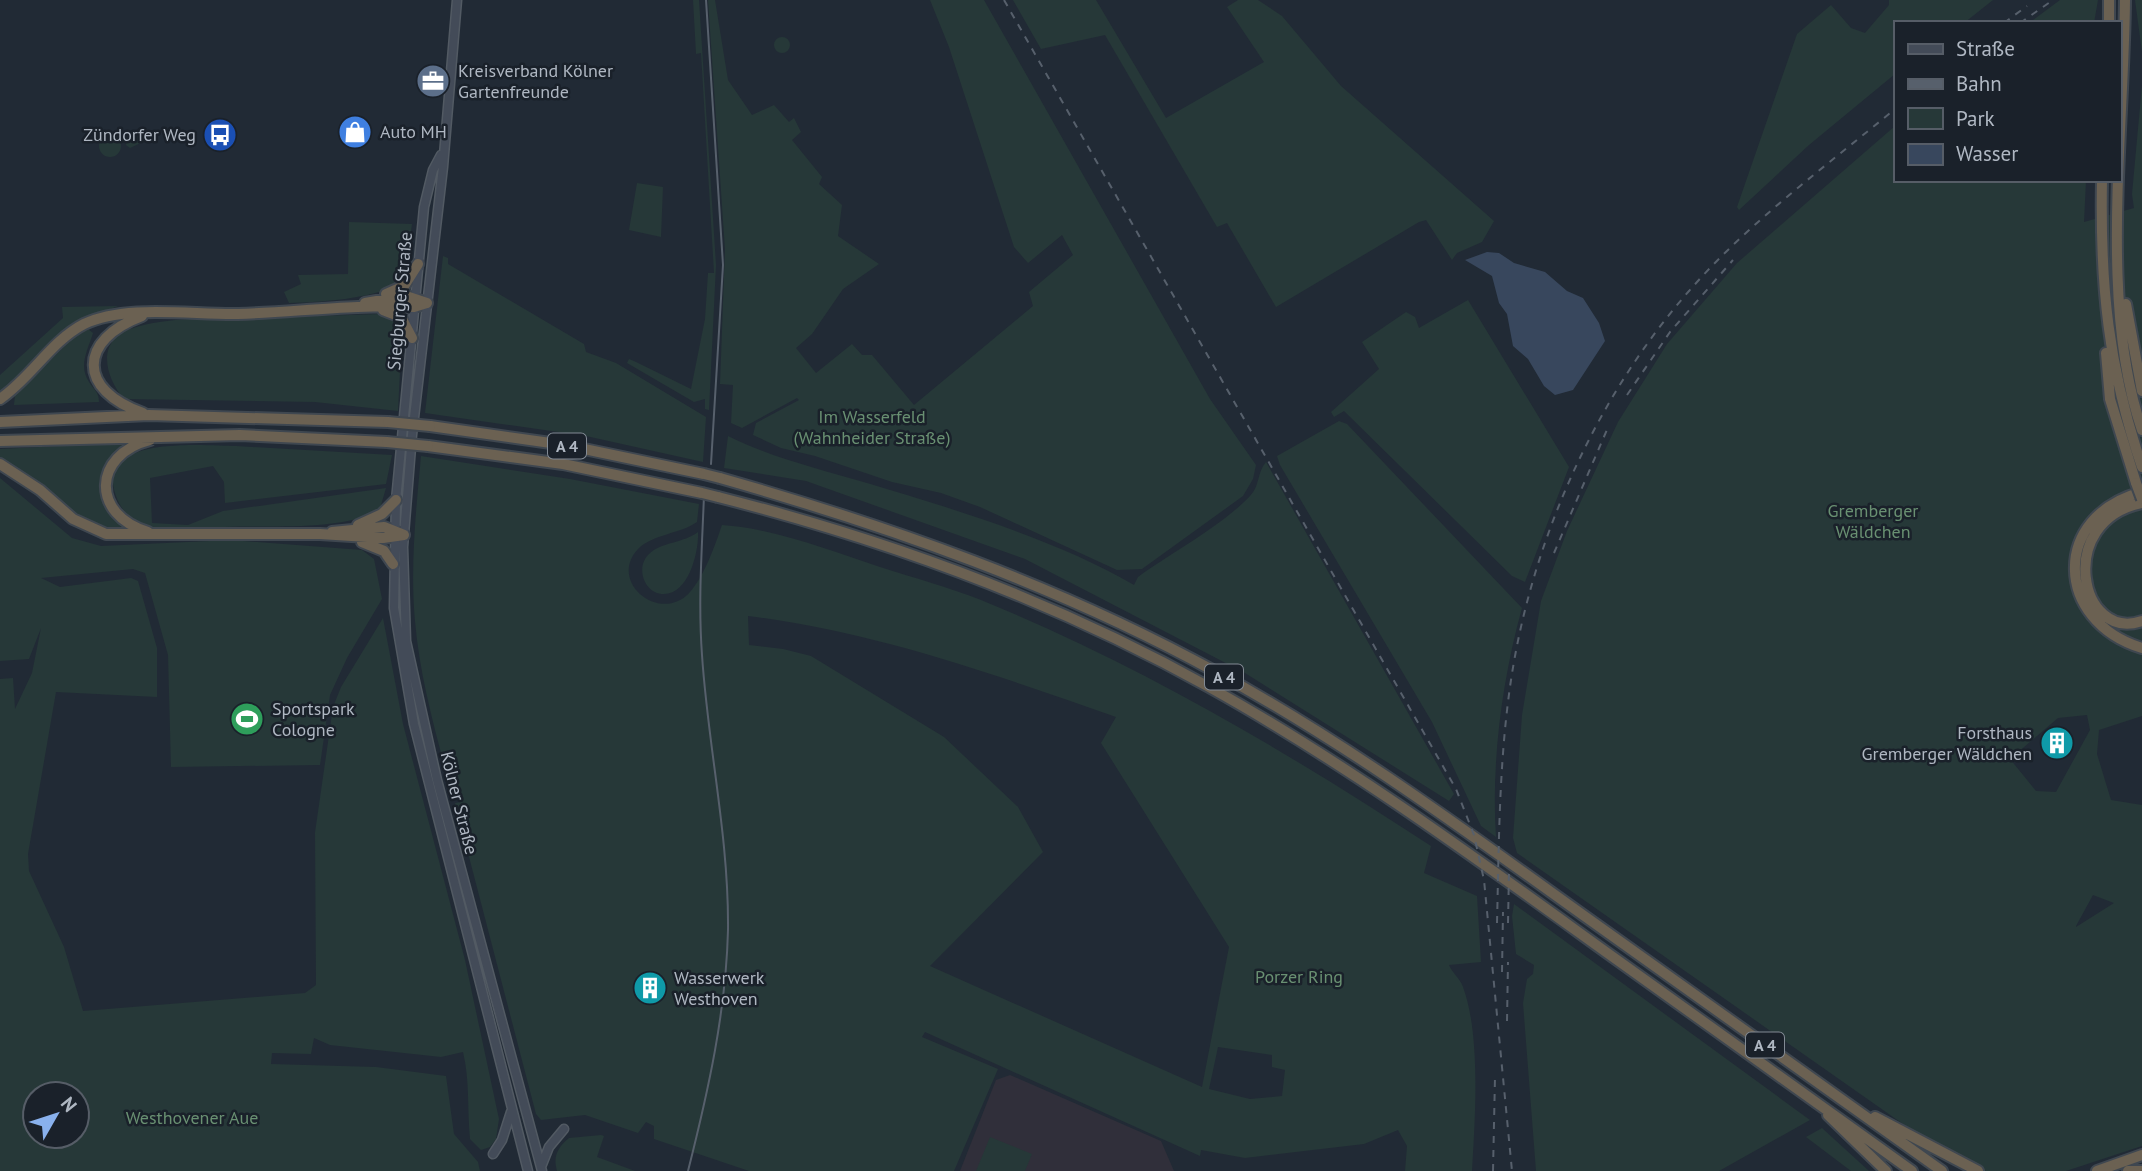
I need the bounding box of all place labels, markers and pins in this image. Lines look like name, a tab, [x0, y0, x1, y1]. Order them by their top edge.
place label: Kreisverband Kölner Gartenfreunde	[458, 59, 613, 103]
office icon: Kreisverband Kölner Gartenfreunde	[414, 62, 452, 100]
shop icon: Auto MH	[336, 113, 374, 151]
bus stop icon: Zündorfer Weg	[201, 116, 239, 154]
place label: Auto MH	[380, 120, 447, 143]
place label: Zündorfer Weg	[83, 123, 196, 146]
place label: Sportspark Cologne	[272, 697, 355, 741]
sports icon: Sportspark Cologne	[228, 700, 266, 738]
place label: Forsthaus Gremberger Wäldchen	[1862, 721, 2032, 765]
building icon: Forsthaus Gremberger Wäldchen	[2038, 724, 2076, 762]
place label: Wasserwerk Westhoven	[674, 966, 765, 1010]
building icon: Wasserwerk Westhoven	[631, 969, 669, 1007]

